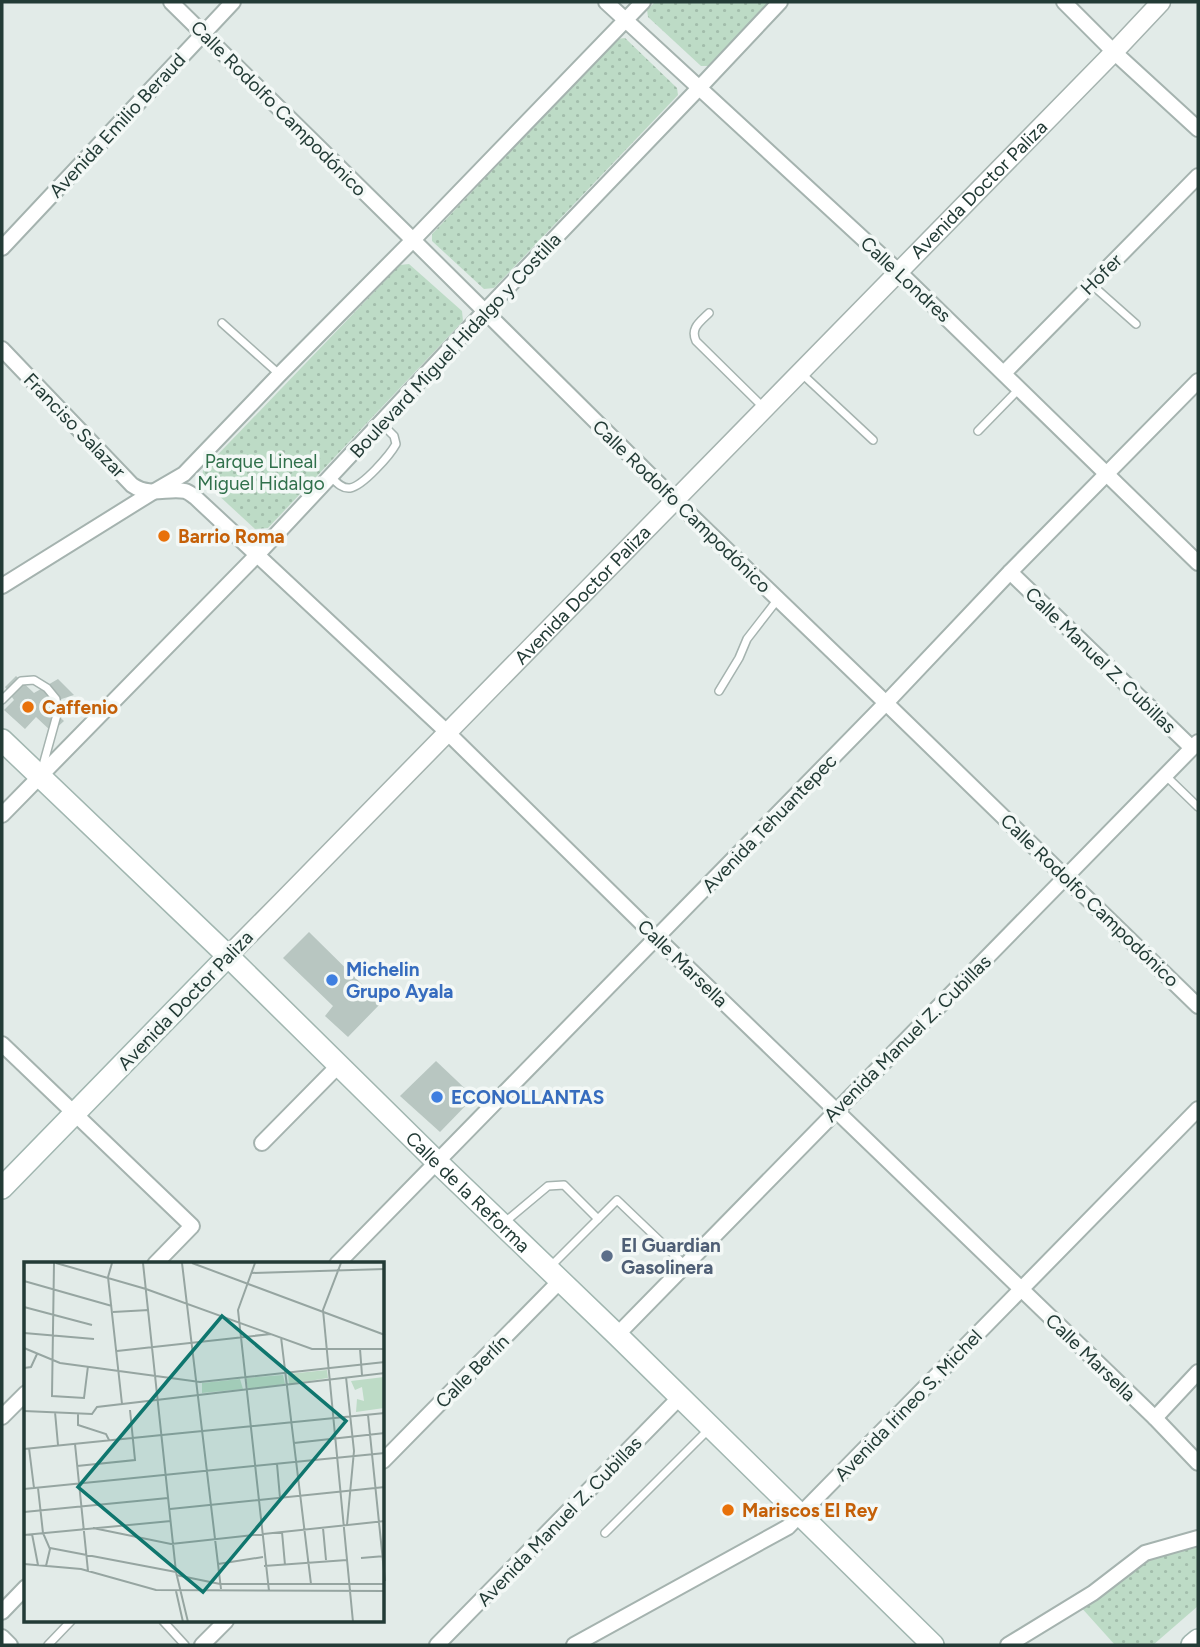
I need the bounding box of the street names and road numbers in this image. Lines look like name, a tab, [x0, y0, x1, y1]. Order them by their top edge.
street label: Calle Rodolfo Campodónico	[186, 16, 371, 201]
street label: Avenida Emilio Beraud	[44, 48, 190, 202]
street label: Avenida Doctor Paliza	[906, 115, 1052, 264]
street label: Boulevard Miguel Hidalgo y Costilla	[345, 228, 566, 463]
street label: Calle Londres	[856, 232, 956, 327]
street label: Hofer	[1076, 248, 1127, 300]
street label: Franciso Salazar	[19, 368, 131, 483]
street label: Calle Rodolfo Campodónico	[588, 415, 776, 598]
street label: Avenida Doctor Paliza	[510, 521, 655, 669]
street label: Calle Manuel Z. Cubillas	[1021, 582, 1181, 738]
street label: Avenida Tehuantepec	[697, 749, 841, 897]
street label: Calle Rodolfo Campodónico	[996, 809, 1184, 992]
street label: Calle Marsella	[633, 915, 732, 1012]
street label: Avenida Doctor Paliza	[113, 926, 258, 1075]
street label: Avenida Manuel Z. Cubillas	[819, 950, 996, 1127]
street label: Calle de la Reforma	[401, 1127, 535, 1257]
street label: Calle Marsella	[1041, 1309, 1140, 1406]
street label: Avenida Irineo S. Michel	[830, 1325, 987, 1486]
street label: Calle Berlín	[431, 1330, 514, 1413]
street label: Avenida Manuel Z. Cubillas	[472, 1432, 647, 1611]

